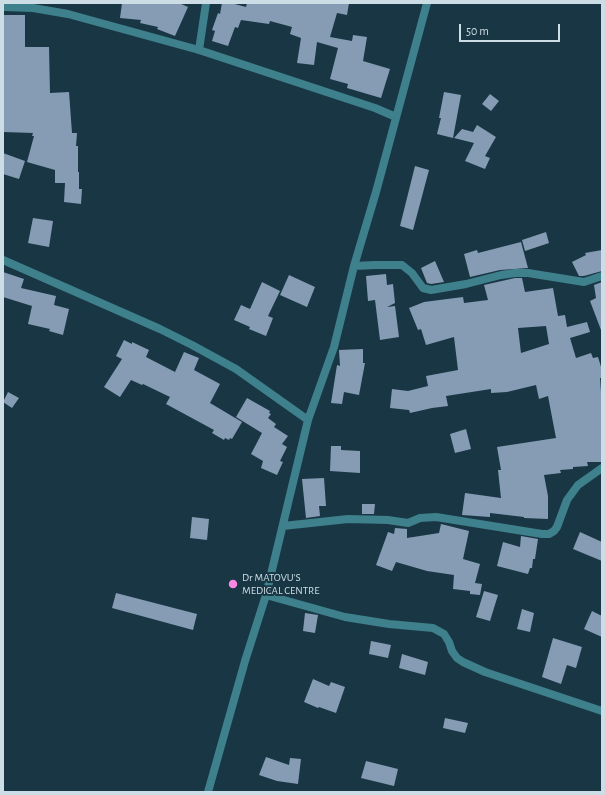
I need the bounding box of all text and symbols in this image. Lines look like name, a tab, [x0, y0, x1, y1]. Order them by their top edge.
scale bar	[461, 16, 562, 42]
text: 50 m	[466, 25, 489, 37]
place label: Dr MATOVU'S MEDICAL CENTRE	[242, 571, 319, 597]
marker: Dr MATOVU'S MEDICAL CENTRE	[227, 578, 239, 590]

